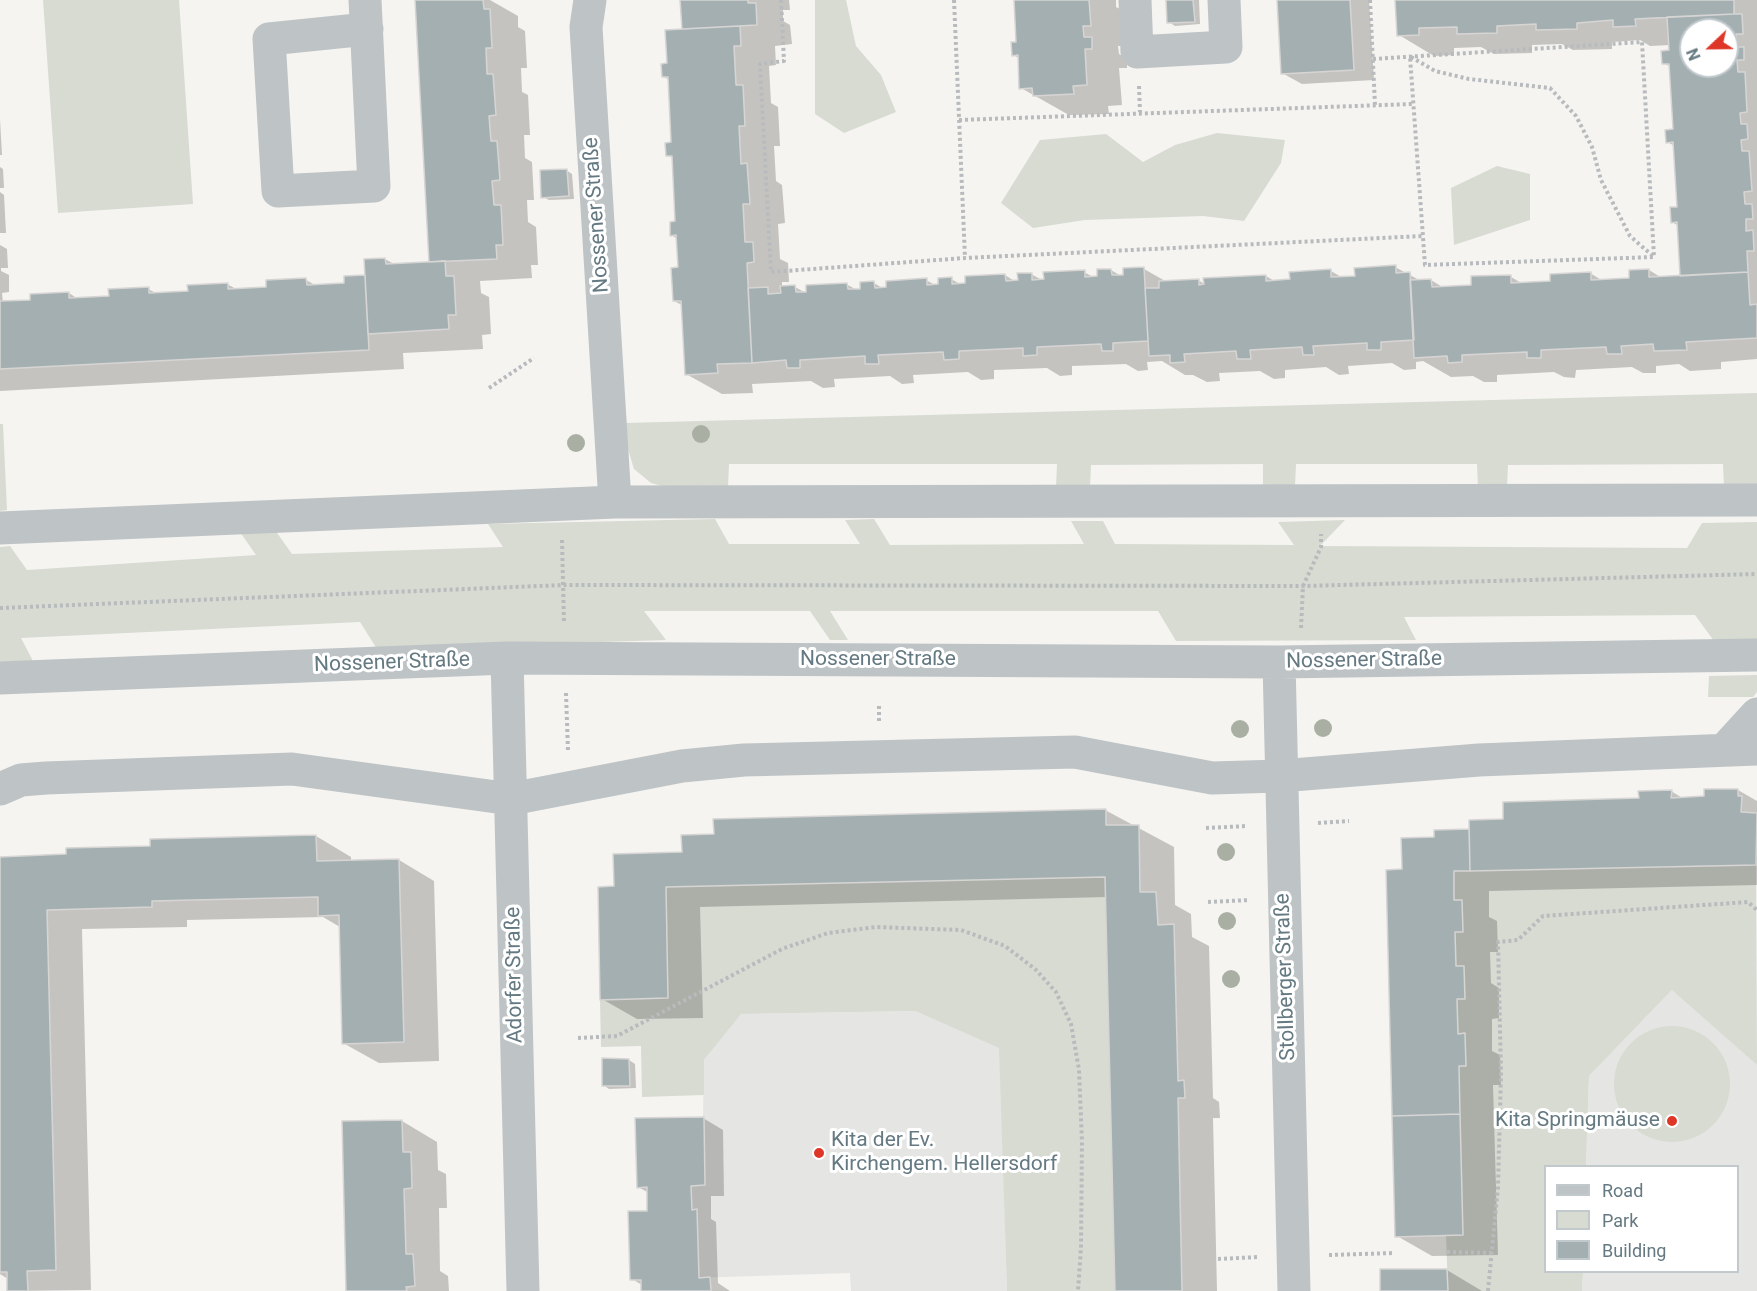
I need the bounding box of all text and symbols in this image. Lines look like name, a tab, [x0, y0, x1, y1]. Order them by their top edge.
north arrow	[1679, 18, 1739, 78]
text: N	[1683, 45, 1705, 63]
street label: Nossener Straße	[579, 136, 615, 294]
street label: Nossener Straße	[800, 647, 956, 673]
street label: Nossener Straße	[1286, 647, 1442, 675]
street label: Nossener Straße	[314, 648, 470, 678]
street label: Stollberger Straße	[1270, 893, 1302, 1061]
street label: Adorfer Straße	[501, 907, 529, 1043]
place label: Kita Springmäuse	[1495, 1108, 1660, 1134]
marker: Kita Springmäuse	[1665, 1114, 1679, 1128]
place label: Kita der Ev. Kirchengem. Hellersdorf	[831, 1128, 1057, 1178]
marker: Kita der Ev. Kirchengem. Hellersdorf	[812, 1146, 826, 1160]
legend	[1544, 1165, 1739, 1273]
text: Road	[1602, 1180, 1643, 1201]
text: Park	[1602, 1210, 1638, 1231]
text: Building	[1602, 1240, 1666, 1261]

